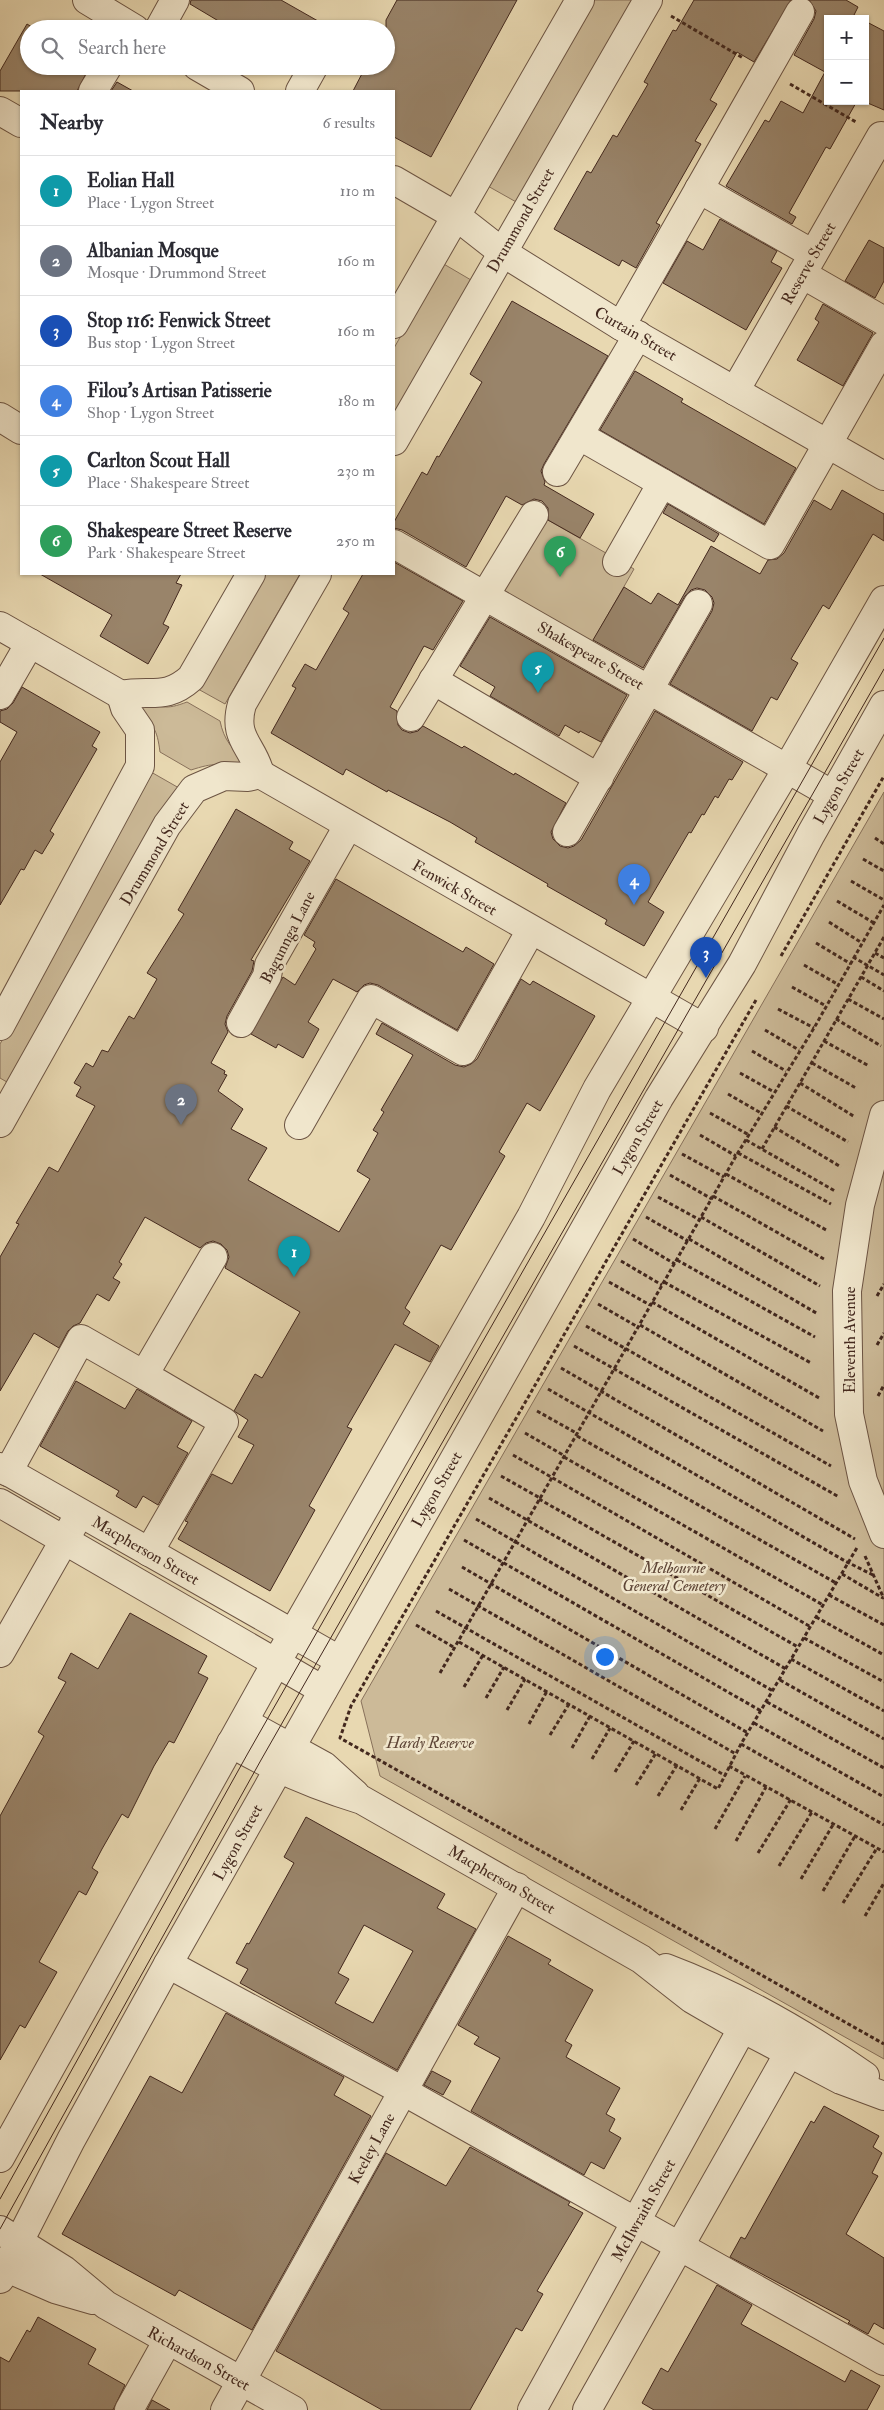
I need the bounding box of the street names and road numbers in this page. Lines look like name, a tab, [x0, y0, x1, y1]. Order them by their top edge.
street label: Drummond Street	[483, 165, 559, 276]
street label: Reserve Street	[777, 219, 840, 308]
street label: Curtain Street	[591, 302, 680, 366]
street label: Shakespeare Street	[533, 617, 647, 695]
street label: Lygon Street	[809, 745, 869, 828]
street label: Drummond Street	[116, 798, 194, 909]
street label: Fenwick Street	[409, 856, 500, 920]
street label: Bagunnga Lane	[256, 888, 320, 987]
street label: Lygon Street	[608, 1096, 668, 1179]
street label: Eleventh Avenue	[840, 1286, 860, 1394]
street label: Lygon Street	[407, 1448, 467, 1531]
street label: Macpherson Street	[88, 1512, 203, 1591]
street label: Lygon Street	[209, 1801, 267, 1884]
street label: Macpherson Street	[444, 1841, 559, 1920]
street label: Keeley Lane	[344, 2109, 400, 2188]
street label: McIlwraith Street	[607, 2156, 680, 2265]
street label: Richardson Street	[144, 2322, 253, 2395]

